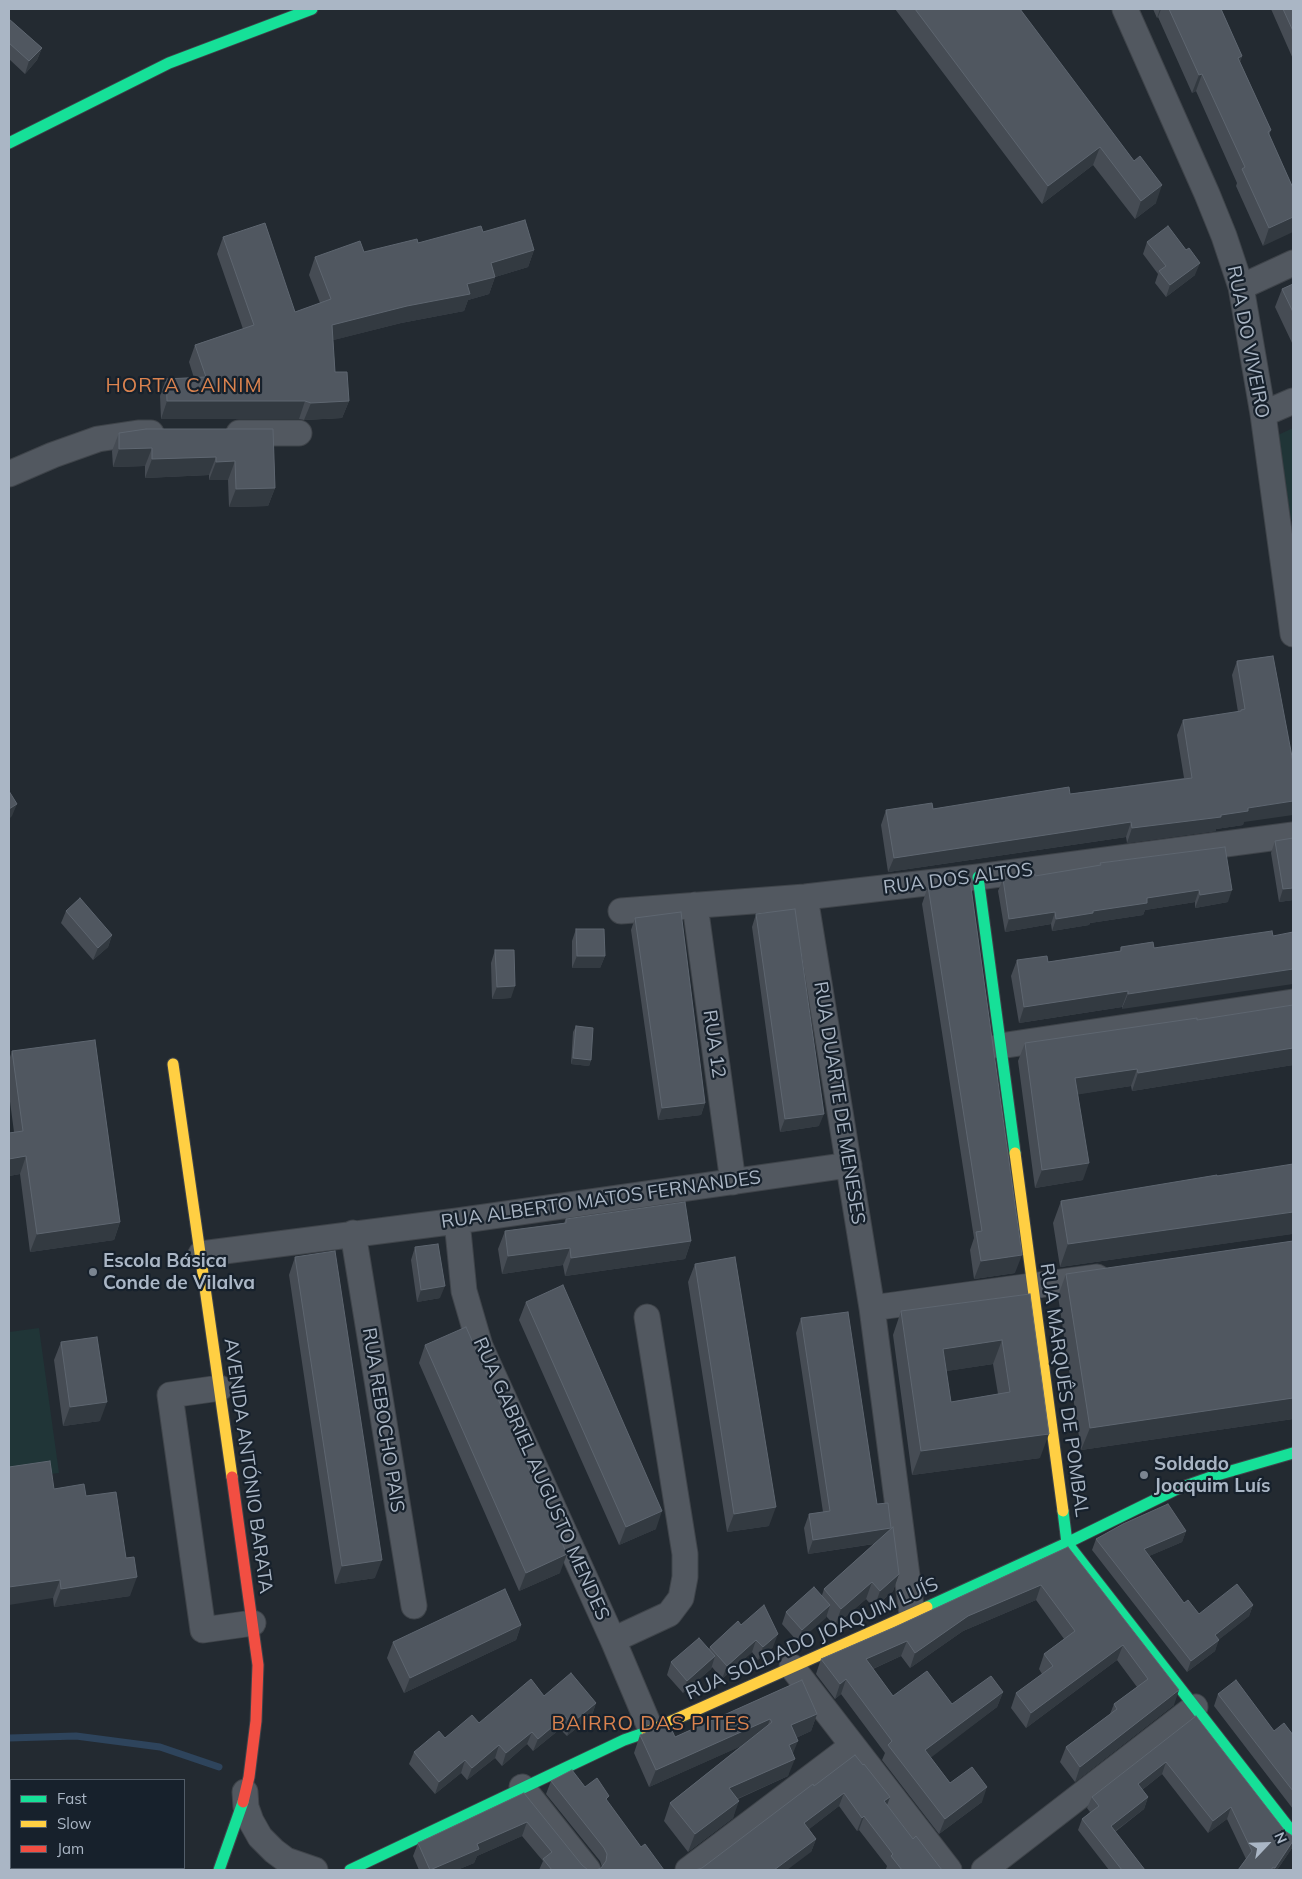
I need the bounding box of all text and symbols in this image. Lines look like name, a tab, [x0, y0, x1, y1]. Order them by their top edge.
street label: RUA DO VIVEIRO	[1222, 264, 1274, 420]
district label: HORTA CAINIM	[104, 374, 264, 398]
street label: RUA DOS ALTOS	[882, 859, 1034, 899]
street label: RUA DUARTE DE MENESES	[809, 980, 869, 1226]
street label: RUA 12	[698, 1008, 730, 1080]
street label: RUA ALBERTO MATOS FERNANDES	[440, 1166, 762, 1234]
place label: Escola Básica Conde de Vilalva	[103, 1250, 255, 1294]
street label: RUA MARQUÊS DE POMBAL	[1035, 1262, 1093, 1518]
marker: Escola Básica Conde de Vilalva	[87, 1266, 99, 1278]
street label: RUA REBOCHO PAIS	[357, 1326, 409, 1514]
street label: RUA GABRIEL AUGUSTO MENDES	[468, 1334, 614, 1624]
street label: AVENIDA ANTÓNIO BARATA	[219, 1337, 277, 1595]
place label: Soldado Joaquim Luís	[1154, 1453, 1271, 1497]
marker: Soldado Joaquim Luís	[1138, 1469, 1150, 1481]
street label: RUA SOLDADO JOAQUIM LUÍS	[682, 1573, 942, 1705]
district label: BAIRRO DAS PITES	[550, 1712, 752, 1736]
legend	[10, 1779, 185, 1869]
text: Fast	[57, 1789, 87, 1808]
text: Slow	[57, 1814, 91, 1833]
north arrow	[1242, 1819, 1292, 1869]
text: N	[1270, 1829, 1291, 1846]
text: Jam	[57, 1839, 84, 1858]

